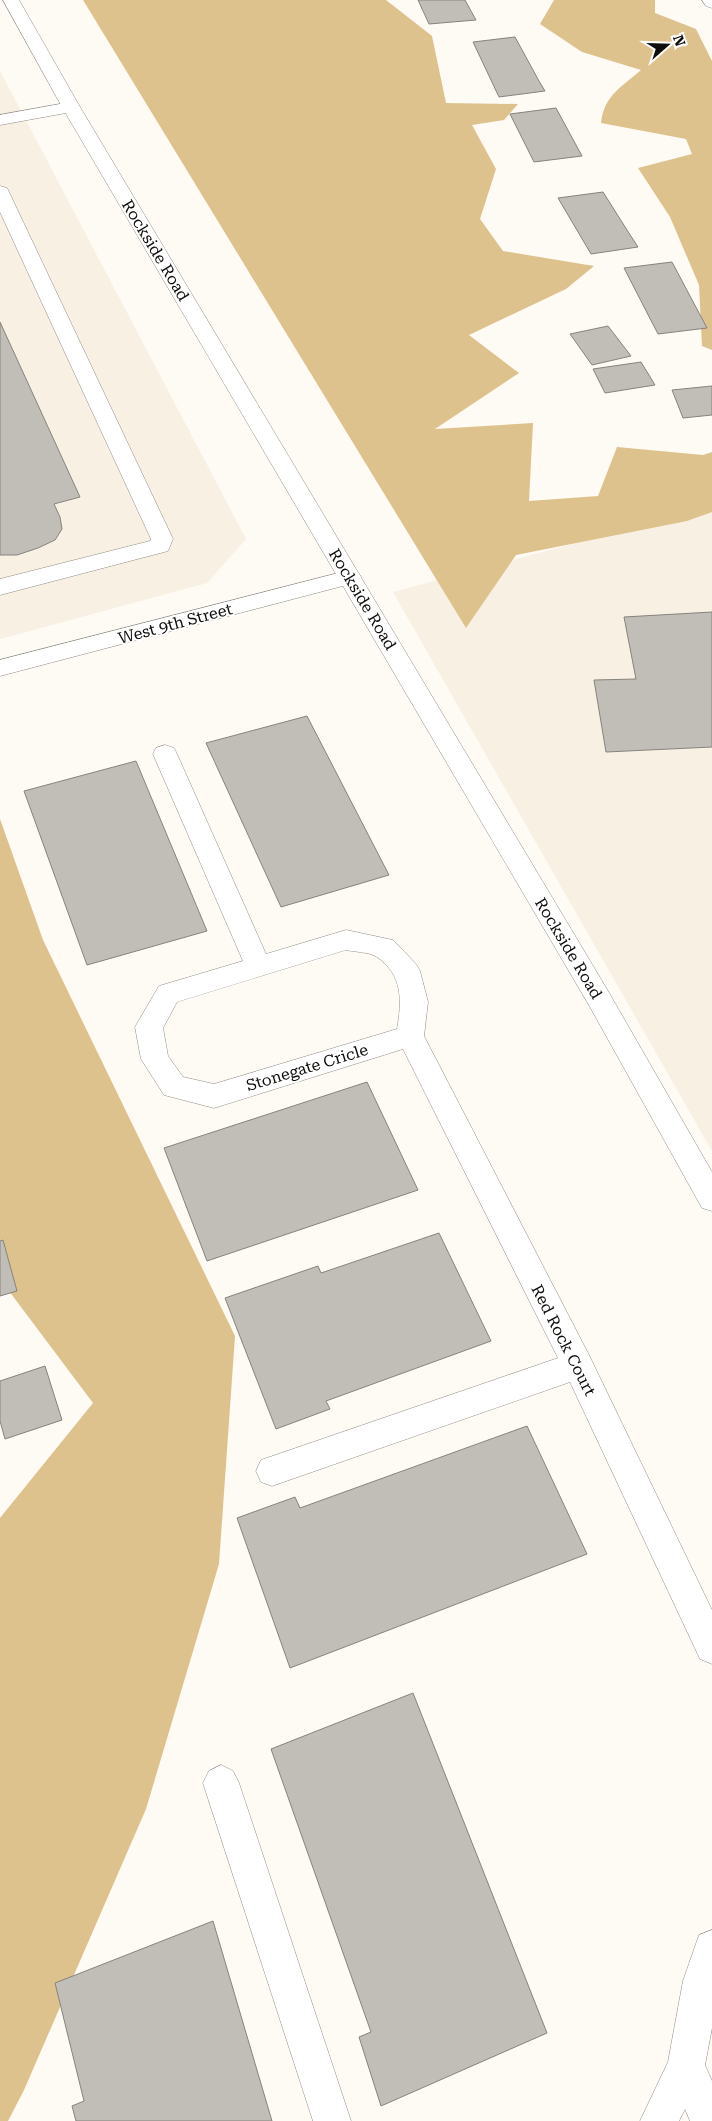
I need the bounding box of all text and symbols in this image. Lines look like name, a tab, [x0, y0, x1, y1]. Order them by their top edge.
north arrow	[642, 20, 692, 70]
text: N	[670, 33, 689, 49]
street label: Rockside Road	[118, 196, 193, 304]
street label: Rockside Road	[325, 545, 400, 653]
street label: West 9th Street	[116, 599, 234, 648]
street label: Rockside Road	[531, 894, 606, 1002]
street label: Stonegate Cricle	[244, 1040, 371, 1095]
street label: Red Rock Court	[527, 1282, 600, 1399]

